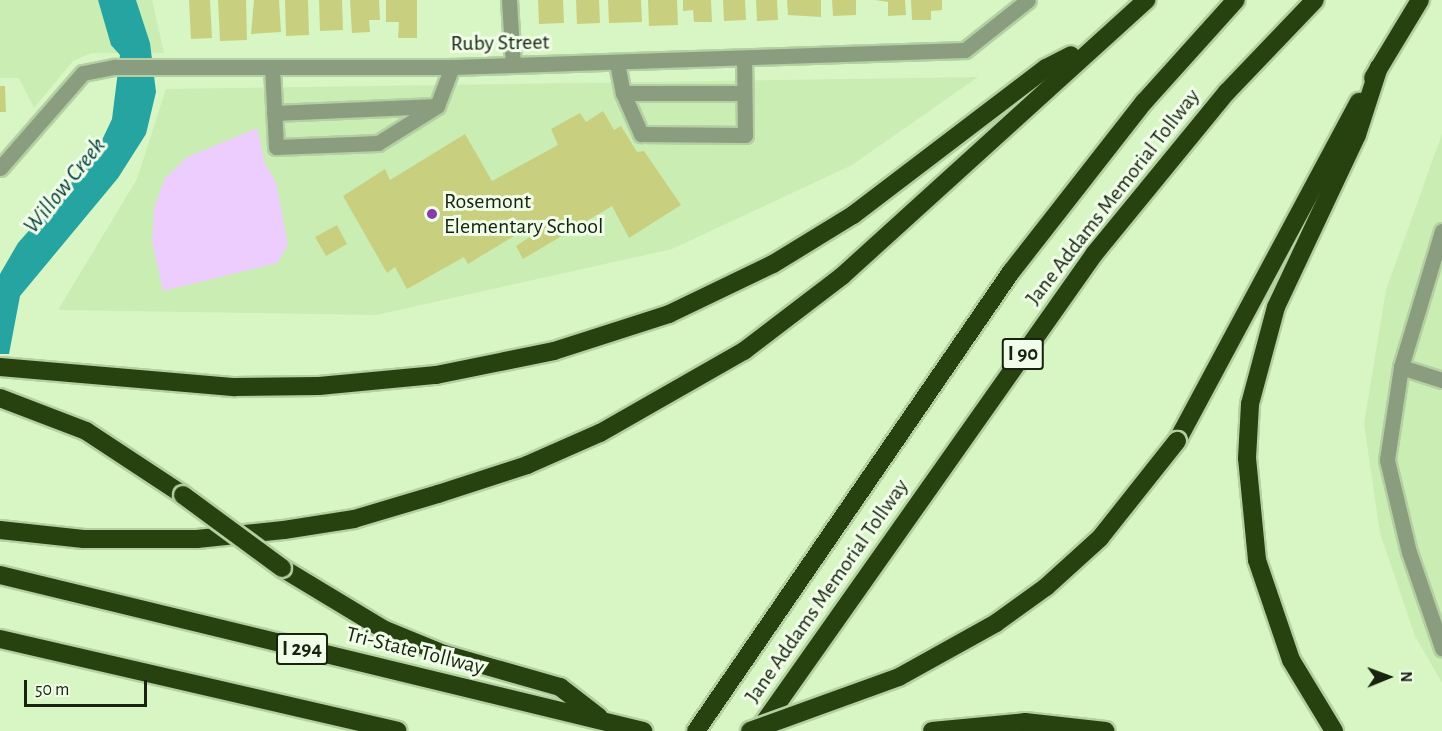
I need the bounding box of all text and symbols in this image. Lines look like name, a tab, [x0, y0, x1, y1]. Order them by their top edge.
street label: Ruby Street	[450, 29, 550, 57]
street label: Jane Addams Memorial Tollway	[1020, 83, 1206, 311]
water label: Willow Creek	[17, 132, 113, 240]
place label: Rosemont Elementary School	[444, 188, 603, 240]
marker: Rosemont Elementary School	[425, 207, 439, 221]
road number: I 90	[1000, 336, 1046, 372]
street label: Jane Addams Memorial Tollway	[739, 474, 915, 708]
street label: Tri-State Tollway	[343, 621, 487, 681]
road number: I 294	[275, 631, 329, 667]
north arrow	[1358, 647, 1418, 707]
scale bar	[27, 668, 150, 706]
text: N	[1398, 671, 1414, 682]
text: 50 m	[35, 681, 69, 699]

